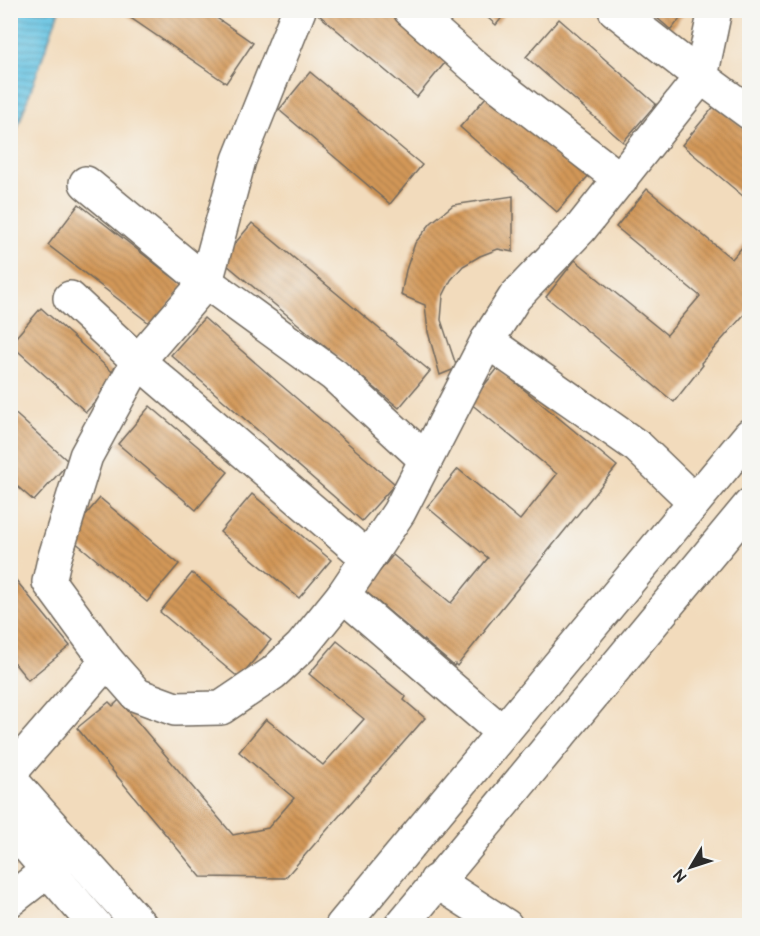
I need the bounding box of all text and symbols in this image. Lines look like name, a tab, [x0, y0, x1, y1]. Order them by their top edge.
north arrow	[661, 837, 721, 897]
text: N	[669, 865, 691, 886]

